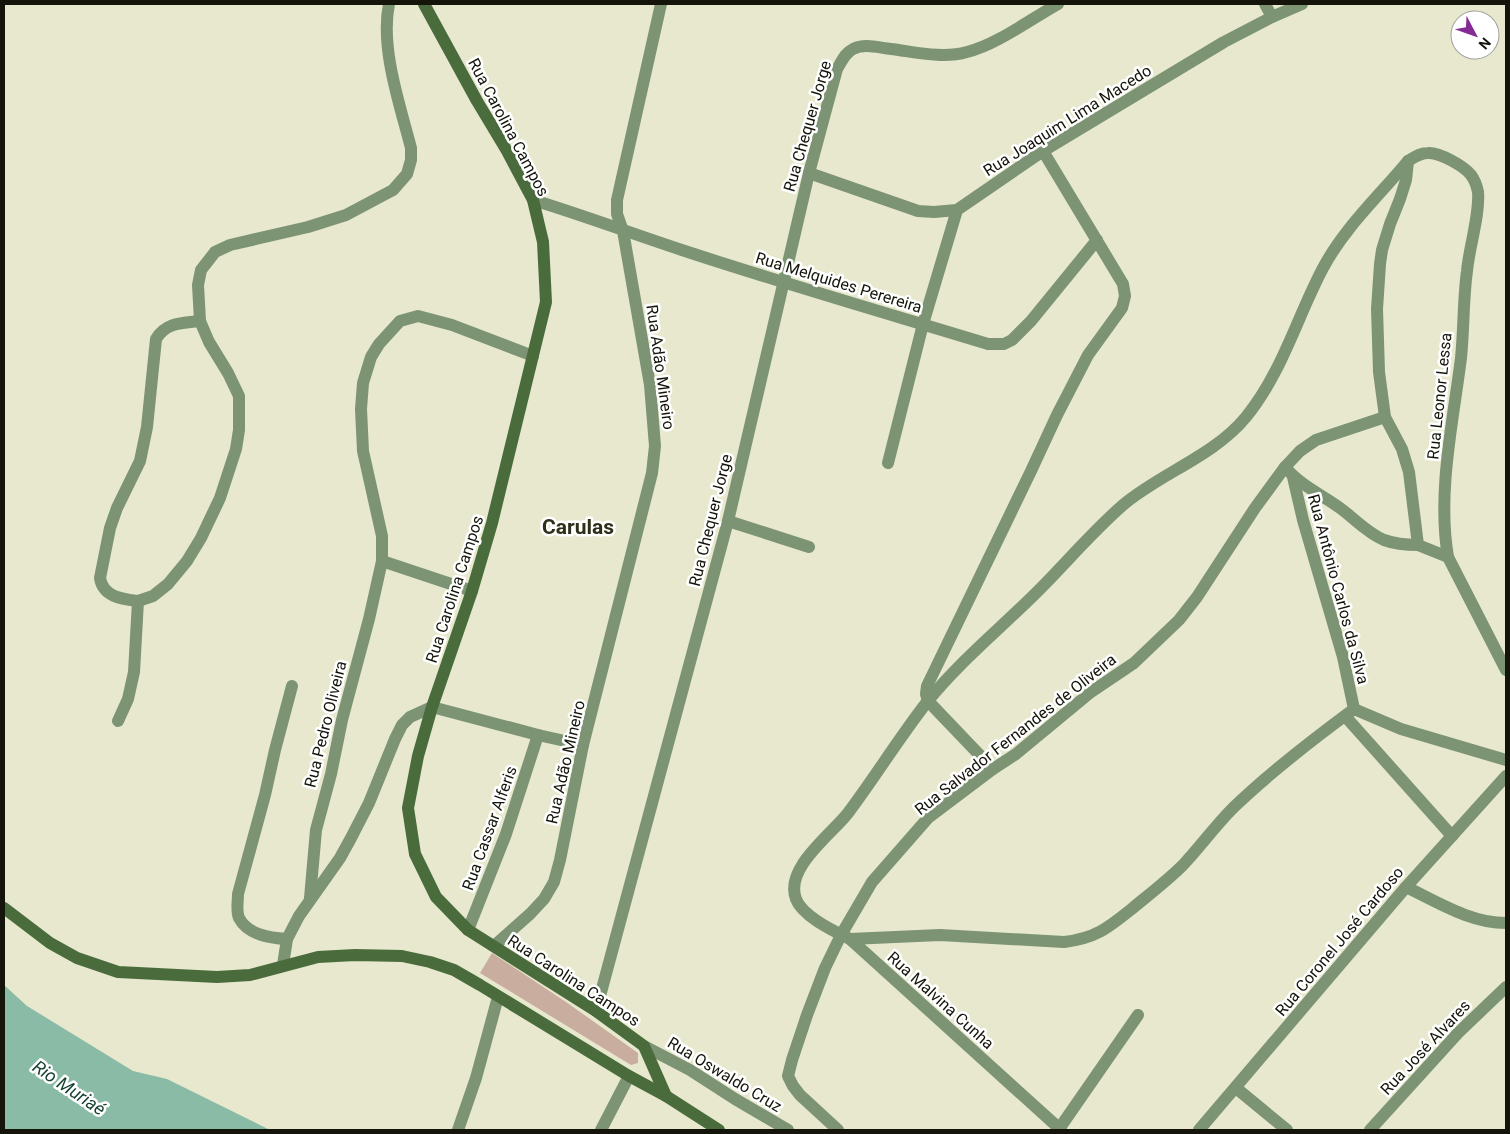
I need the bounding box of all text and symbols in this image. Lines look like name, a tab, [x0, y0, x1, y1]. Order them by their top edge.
north arrow	[1450, 10, 1500, 60]
text: N	[1476, 35, 1494, 53]
street label: Rua Carolina Campos	[464, 55, 553, 200]
street label: Rua Chequer Jorge	[780, 58, 835, 194]
street label: Rua Joaquim Lima Macedo	[980, 61, 1155, 180]
street label: Rua Melquides Perereira	[753, 248, 924, 317]
street label: Rua Adão Mineiro	[642, 303, 679, 431]
street label: Rua Leonor Lessa	[1423, 332, 1456, 460]
street label: Rua Chequer Jorge	[685, 452, 736, 588]
street label: Rua Antônio Carlos da Silva	[1304, 492, 1373, 686]
street label: Rua Carolina Campos	[422, 513, 487, 665]
district label: Carulas	[542, 515, 614, 539]
street label: Rua Salvador Fernandes de Oliveira	[911, 650, 1120, 819]
street label: Rua Pedro Oliveira	[301, 659, 350, 789]
street label: Rua Adão Mineiro	[542, 699, 589, 826]
street label: Rua Cassar Alferis	[458, 763, 521, 893]
street label: Rua Coronel José Cardoso	[1271, 863, 1407, 1020]
street label: Rua Carolina Campos	[504, 931, 643, 1030]
street label: Rua Malvina Cunha	[884, 948, 998, 1053]
street label: Rua José Alvares	[1377, 996, 1474, 1099]
street label: Rua Oswaldo Cruz	[664, 1033, 785, 1116]
water label: Rio Muriaé	[29, 1056, 110, 1120]

